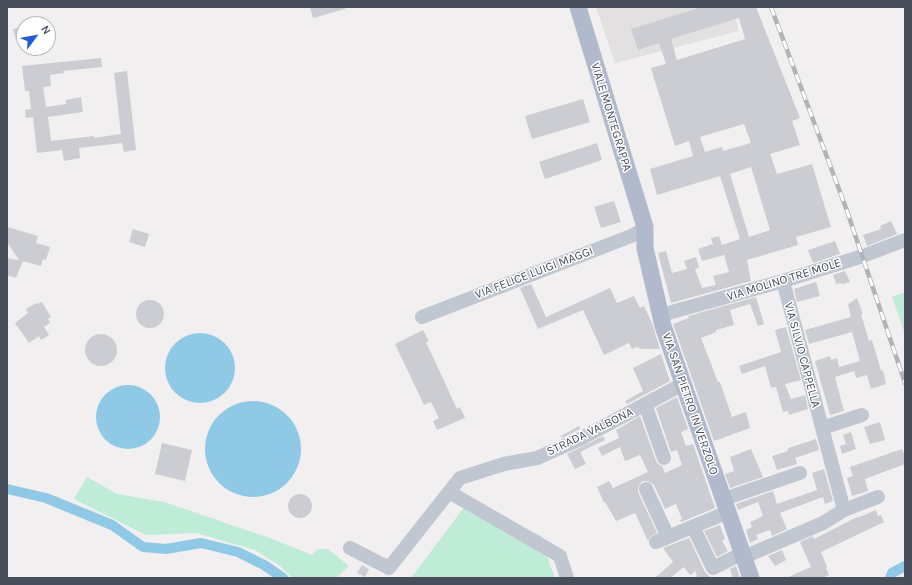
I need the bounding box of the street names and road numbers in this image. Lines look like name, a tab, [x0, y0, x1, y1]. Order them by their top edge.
street label: VIALE MONTEGRAPPA	[588, 61, 634, 173]
street label: VIA FELICE LUIGI MAGGI	[473, 244, 595, 302]
street label: VIA MOLINO TRE MOLE	[725, 256, 843, 304]
street label: VIA SILVIO CAPPELLA	[781, 301, 823, 409]
street label: VIA SAN PIETRO IN VERZOLO	[659, 331, 721, 477]
street label: STRADA VALBONA	[544, 405, 636, 459]

